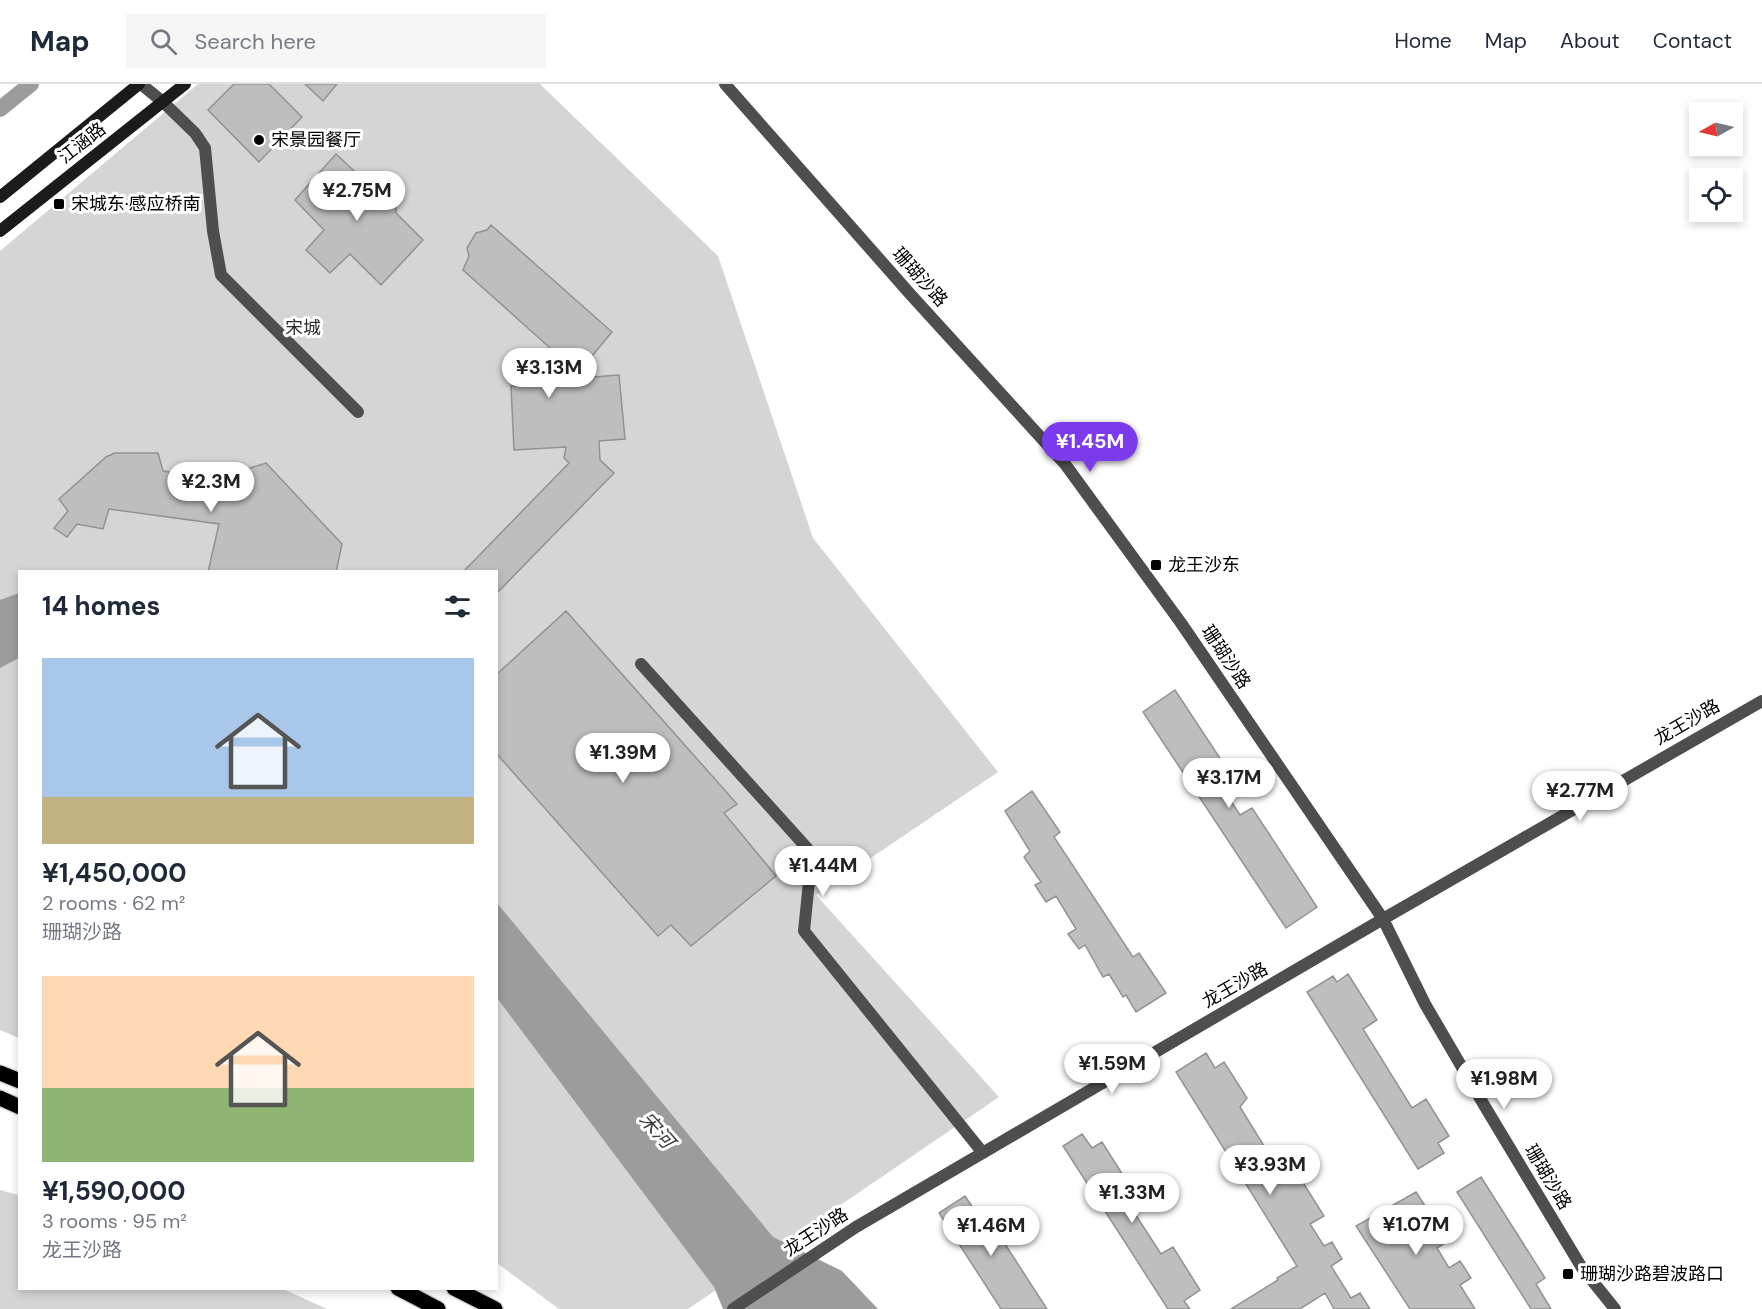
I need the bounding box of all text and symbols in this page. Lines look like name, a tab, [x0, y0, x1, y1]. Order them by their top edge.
search box	[126, 14, 546, 68]
text: Map	[30, 23, 90, 60]
icon: search	[147, 25, 180, 58]
text: Search here	[195, 27, 316, 56]
text: Home	[1394, 27, 1452, 55]
text: Map	[1485, 27, 1527, 55]
text: About	[1560, 27, 1620, 55]
text: Contact	[1653, 27, 1732, 55]
north arrow	[1689, 102, 1743, 156]
map controls	[1689, 102, 1743, 222]
street label: 江涵路	[53, 117, 111, 169]
place label: 宋景园餐厅	[271, 128, 361, 152]
marker: 宋景园餐厅	[252, 133, 266, 147]
button: locate	[1689, 168, 1743, 222]
pin: ¥2.75M	[308, 171, 406, 222]
text: ¥2.75M	[322, 177, 392, 203]
place label: 宋城东·感应桥南	[71, 192, 201, 216]
marker: 宋城东·感应桥南	[52, 197, 66, 211]
street label: 珊瑚沙路	[887, 242, 953, 312]
park label: 宋城	[285, 316, 321, 340]
pin: ¥3.13M	[500, 348, 598, 399]
text: ¥3.13M	[516, 354, 582, 380]
pin: ¥1.45M	[1041, 422, 1139, 473]
text: ¥1.45M	[1056, 428, 1124, 454]
pin: ¥2.3M	[169, 462, 253, 513]
text: ¥2.3M	[181, 468, 241, 494]
place label: 龙王沙东	[1168, 553, 1240, 577]
marker: 龙王沙东	[1149, 558, 1163, 572]
text: 14 homes	[42, 589, 160, 623]
icon: filters	[441, 590, 474, 623]
street label: 珊瑚沙路	[1196, 620, 1256, 694]
street label: 龙王沙路	[1650, 694, 1724, 750]
icon: home	[204, 697, 312, 805]
pin: ¥1.39M	[574, 733, 672, 784]
text: ¥1.39M	[589, 739, 657, 765]
pin: ¥3.17M	[1180, 758, 1278, 809]
text: ¥3.17M	[1196, 764, 1262, 790]
pin: ¥2.77M	[1531, 771, 1629, 822]
text: ¥2.77M	[1546, 777, 1614, 803]
pin: ¥1.44M	[774, 846, 872, 897]
text: ¥1.44M	[788, 852, 858, 878]
text: ¥1,450,000	[42, 856, 187, 890]
text: 2 rooms · 62 m²	[42, 890, 185, 916]
text: 珊瑚沙路	[42, 919, 122, 945]
street label: 龙王沙路	[1198, 957, 1272, 1013]
icon: home	[204, 1015, 312, 1123]
pin: ¥1.59M	[1063, 1044, 1161, 1095]
text: ¥1.59M	[1078, 1050, 1146, 1076]
pin: ¥1.98M	[1455, 1059, 1553, 1110]
text: ¥1.98M	[1470, 1065, 1538, 1091]
water label: 宋河	[634, 1106, 683, 1157]
street label: 珊瑚沙路	[1519, 1140, 1577, 1214]
pin: ¥3.93M	[1221, 1145, 1319, 1196]
text: ¥3.93M	[1234, 1151, 1306, 1177]
pin: ¥1.33M	[1083, 1173, 1181, 1224]
text: ¥1,590,000	[42, 1174, 186, 1208]
text: ¥1.33M	[1098, 1179, 1166, 1205]
street label: 龙王沙路	[779, 1202, 853, 1262]
pin: ¥1.07M	[1367, 1205, 1465, 1256]
pin: ¥1.46M	[942, 1206, 1040, 1257]
text: 3 rooms · 95 m²	[42, 1208, 187, 1234]
text: ¥1.07M	[1383, 1211, 1449, 1237]
text: ¥1.46M	[957, 1212, 1025, 1238]
text: 龙王沙路	[42, 1237, 122, 1263]
place label: 珊瑚沙路碧波路口	[1580, 1262, 1724, 1286]
marker: 珊瑚沙路碧波路口	[1561, 1267, 1575, 1281]

